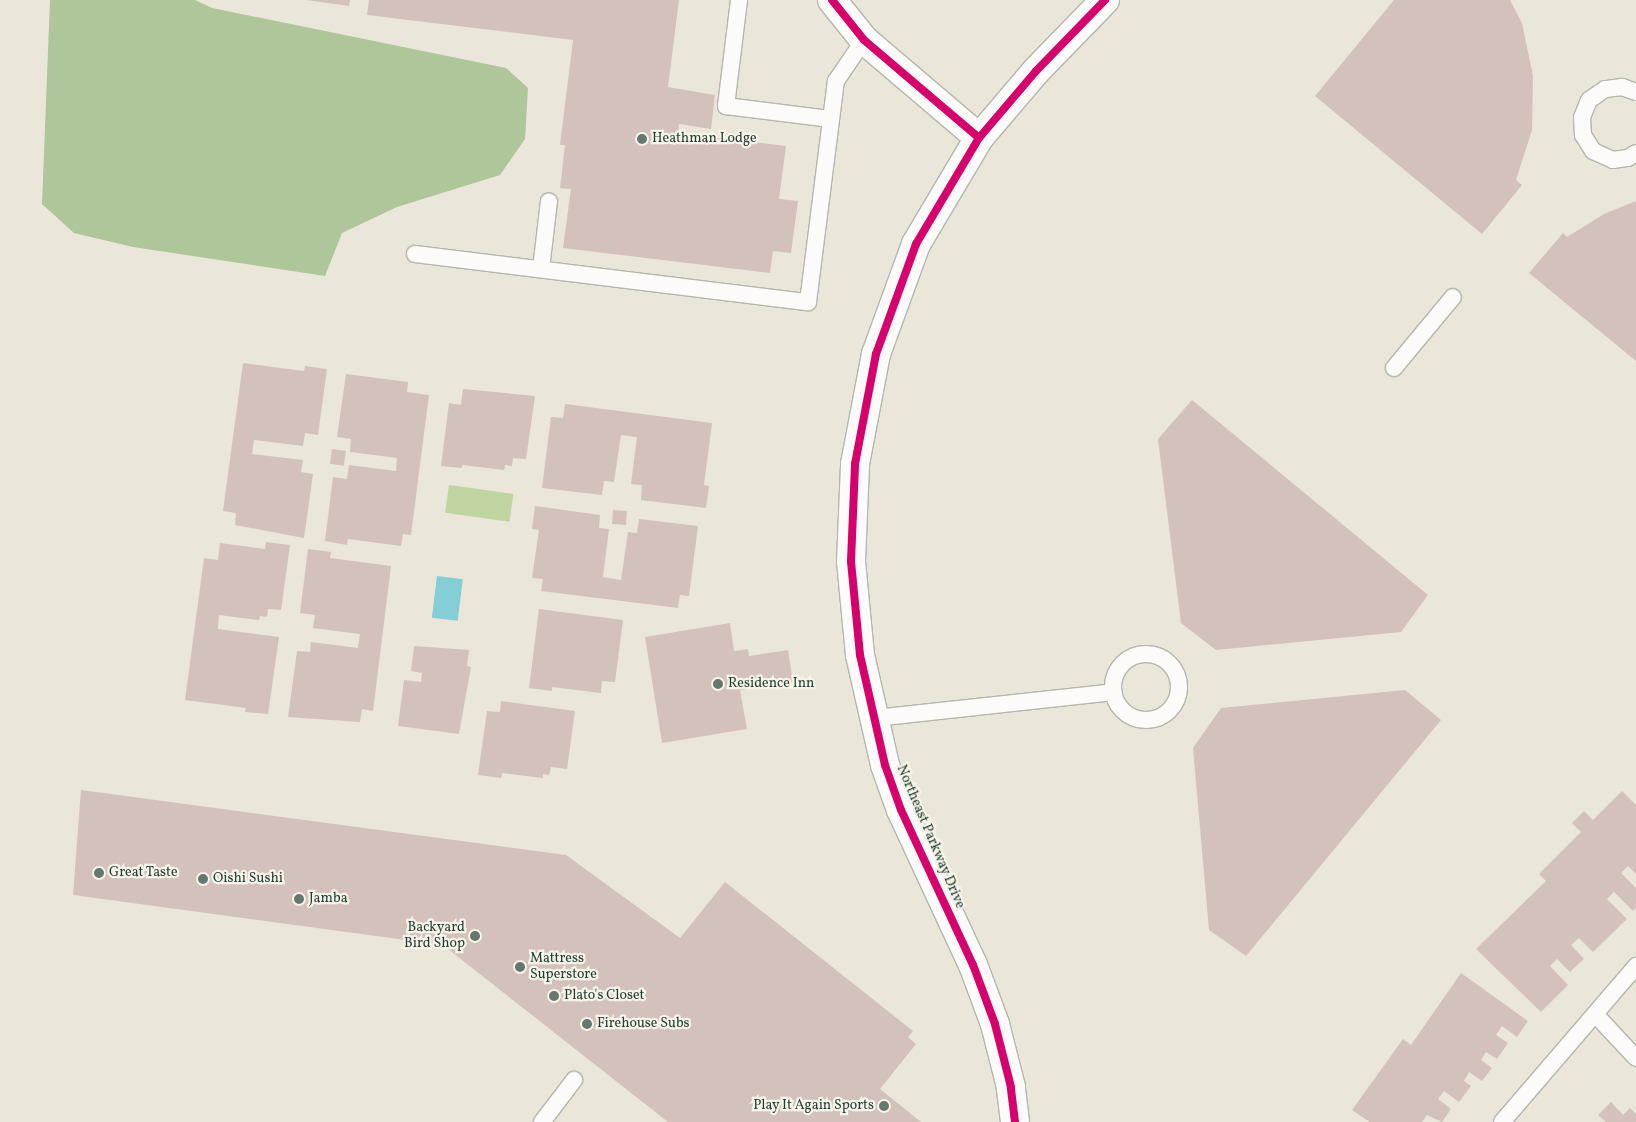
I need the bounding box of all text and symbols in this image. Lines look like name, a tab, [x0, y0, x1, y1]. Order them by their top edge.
place label: Heathman Lodge	[652, 131, 757, 147]
marker: Heathman Lodge	[636, 133, 648, 145]
place label: Residence Inn	[728, 676, 814, 692]
marker: Residence Inn	[712, 678, 724, 690]
street label: Northeast Parkway Drive	[892, 762, 968, 912]
place label: Great Taste	[109, 865, 178, 881]
marker: Great Taste	[93, 867, 105, 879]
place label: Oishi Sushi	[213, 871, 283, 887]
marker: Oishi Sushi	[197, 873, 209, 885]
place label: Jamba	[309, 891, 348, 907]
marker: Jamba	[293, 893, 305, 905]
place label: Backyard Bird Shop	[404, 920, 465, 952]
marker: Backyard Bird Shop	[469, 930, 481, 942]
place label: Mattress Superstore	[530, 951, 597, 984]
marker: Mattress Superstore	[514, 961, 526, 973]
place label: Plato's Closet	[564, 988, 644, 1004]
marker: Plato's Closet	[548, 990, 560, 1002]
place label: Firehouse Subs	[597, 1016, 690, 1032]
marker: Firehouse Subs	[581, 1018, 593, 1030]
place label: Play It Again Sports	[753, 1098, 874, 1114]
marker: Play It Again Sports	[878, 1100, 890, 1112]

